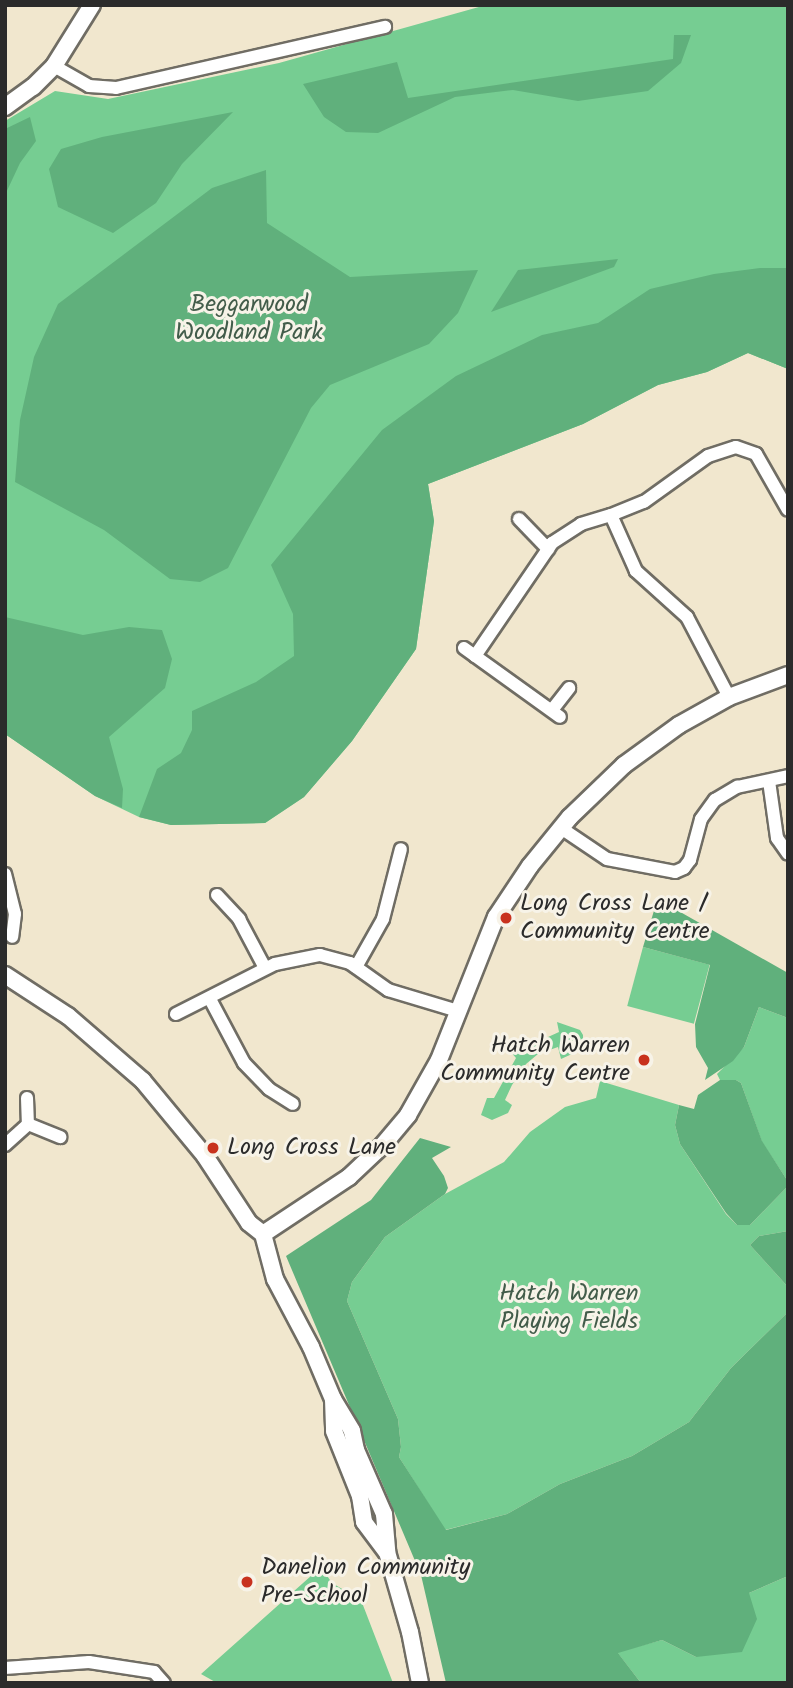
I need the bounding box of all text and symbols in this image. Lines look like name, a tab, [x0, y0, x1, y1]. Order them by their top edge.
park label: Beggarwood Woodland Park	[175, 291, 323, 347]
place label: Long Cross Lane / Community Centre	[520, 890, 710, 946]
marker: Long Cross Lane / Community Centre	[498, 910, 514, 926]
place label: Hatch Warren Community Centre	[440, 1032, 630, 1088]
marker: Hatch Warren Community Centre	[636, 1052, 652, 1068]
place label: Long Cross Lane	[227, 1134, 396, 1162]
marker: Long Cross Lane	[205, 1140, 221, 1156]
park label: Hatch Warren Playing Fields	[499, 1280, 639, 1336]
place label: Danelion Community Pre-School	[261, 1554, 470, 1610]
marker: Danelion Community Pre-School	[239, 1574, 255, 1590]

